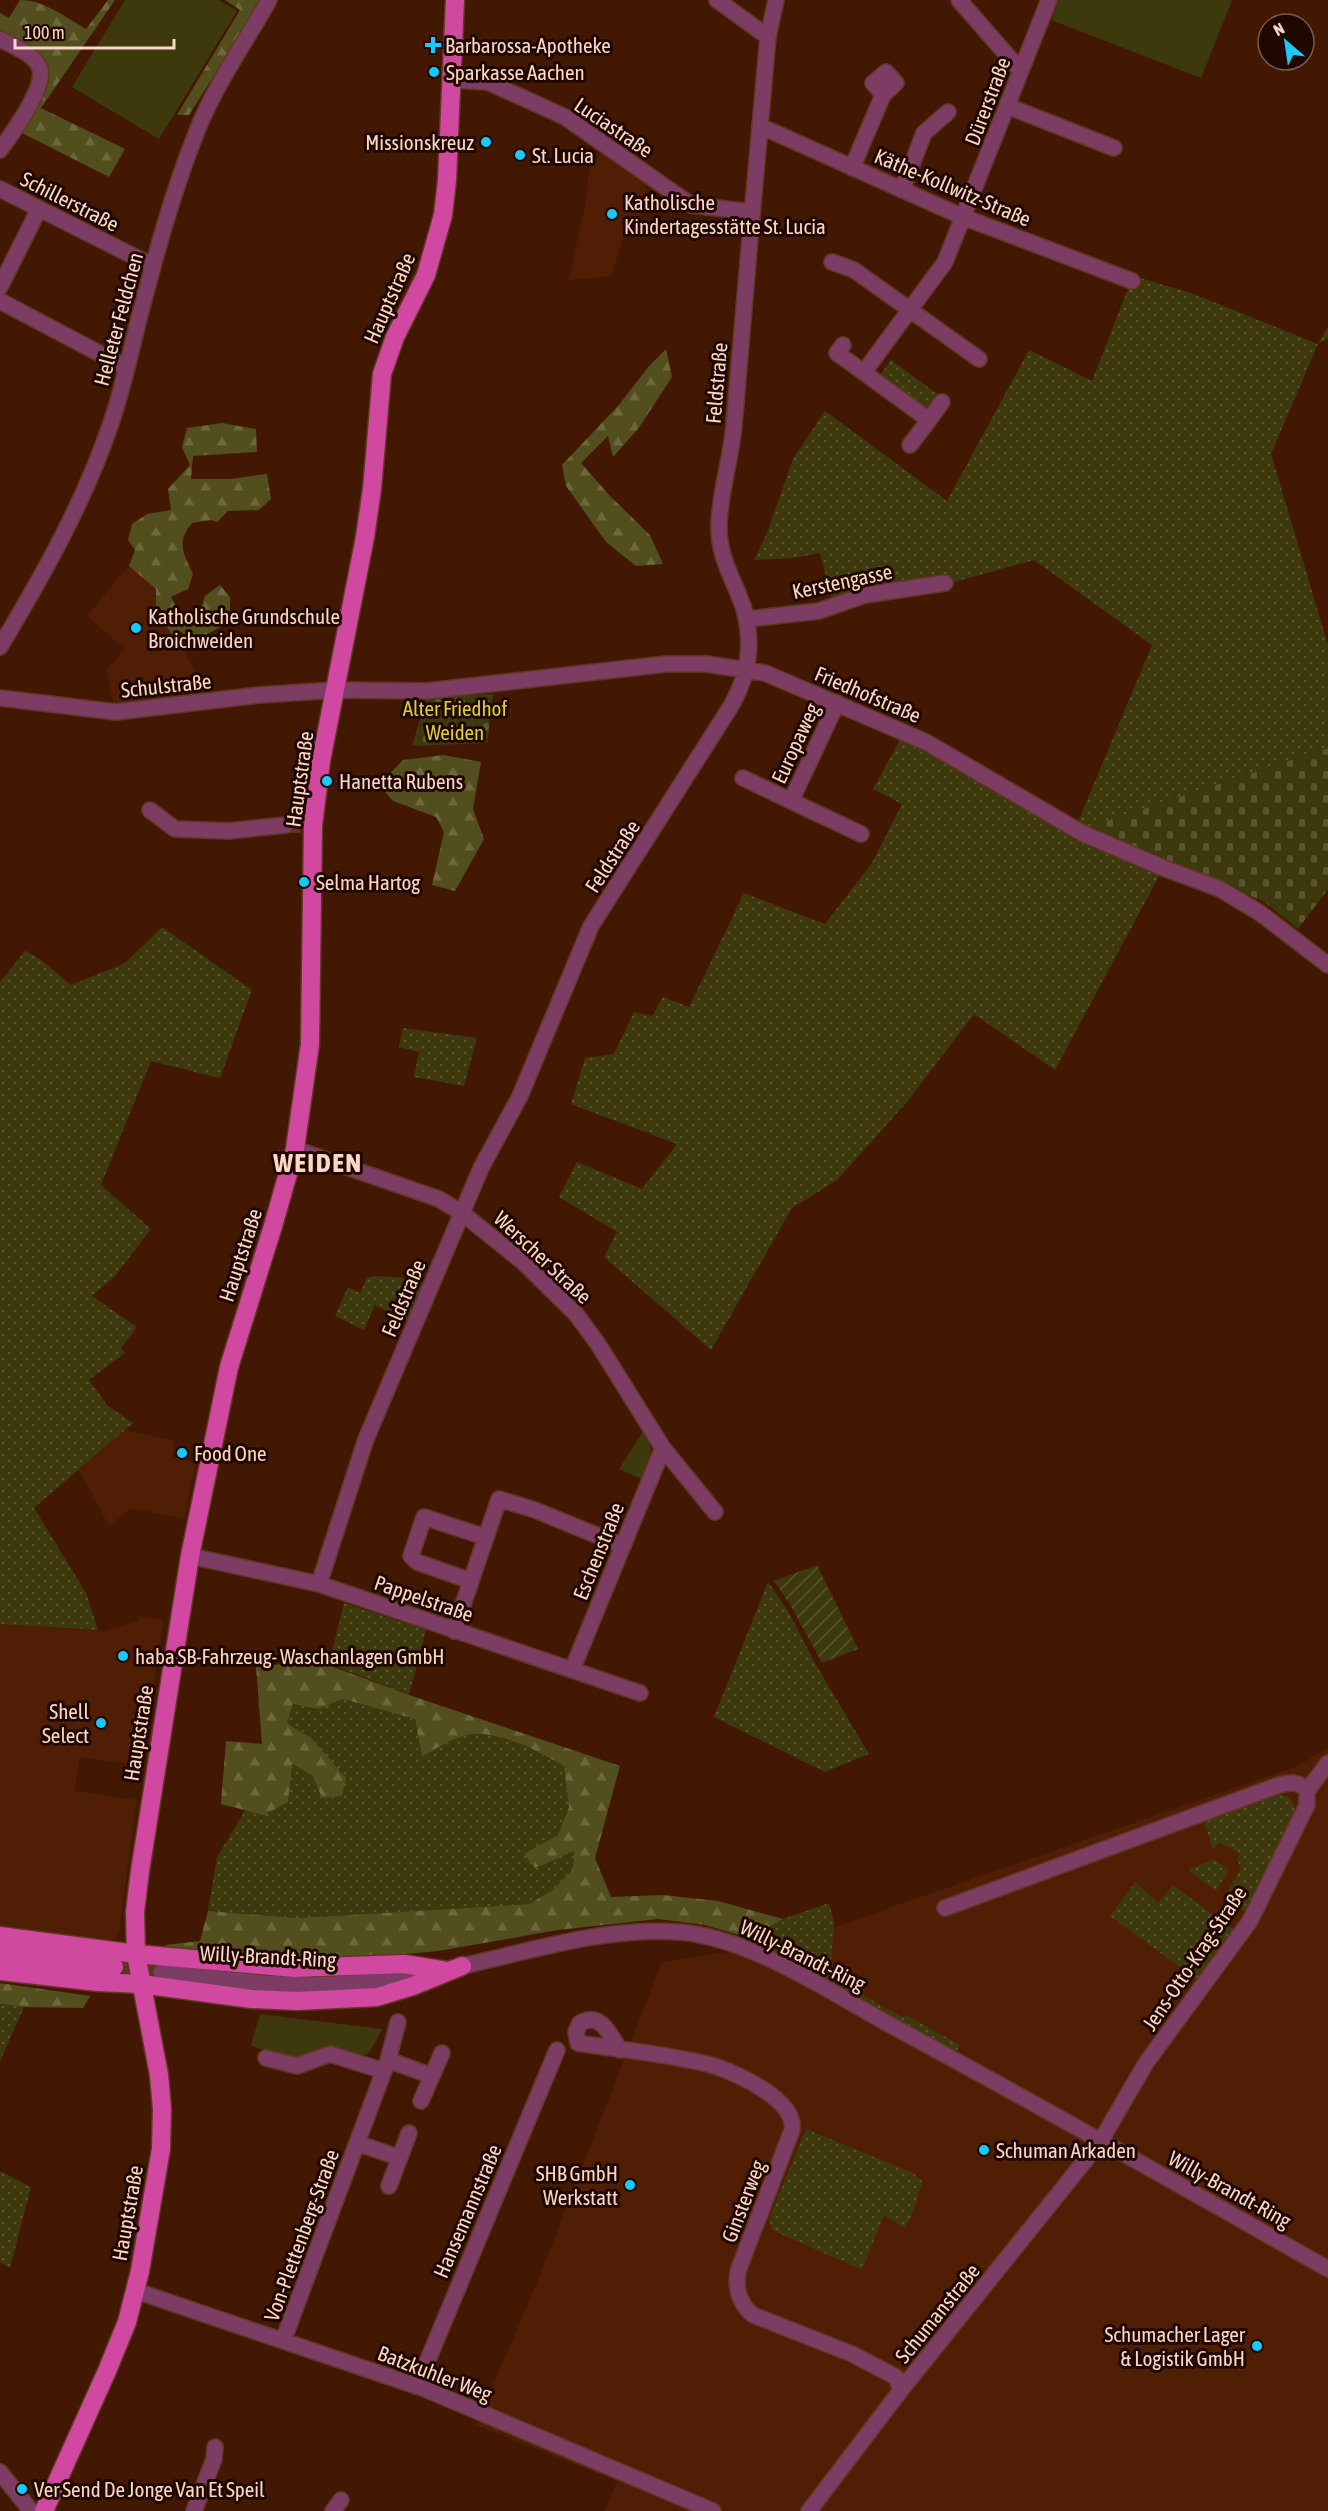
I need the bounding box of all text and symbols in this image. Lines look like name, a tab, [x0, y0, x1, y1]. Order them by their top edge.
scale bar	[15, 12, 174, 50]
north arrow	[1256, 12, 1316, 72]
text: N	[1270, 19, 1287, 39]
text: 100 m	[24, 22, 65, 43]
place label: Barbarossa-Apotheke	[445, 33, 611, 57]
marker: Barbarossa-Apotheke	[426, 38, 440, 52]
street label: Dürerstraße	[959, 54, 1015, 148]
place label: Sparkasse Aachen	[446, 60, 585, 84]
marker: Sparkasse Aachen	[427, 65, 441, 79]
street label: Luciastraße	[570, 92, 658, 162]
place label: Missionskreuz	[365, 130, 474, 154]
marker: Missionskreuz	[479, 135, 493, 149]
place label: St. Lucia	[532, 143, 594, 167]
street label: Käthe-Kollwitz-Straße	[871, 143, 1035, 231]
marker: St. Lucia	[513, 148, 527, 162]
street label: Schillerstraße	[17, 166, 123, 236]
place label: Katholische Kindertagesstätte St. Lucia	[624, 190, 826, 238]
marker: Katholische Kindertagesstätte St. Lucia	[605, 207, 619, 221]
street label: Hauptstraße	[358, 249, 420, 347]
street label: Helleter Feldchen	[89, 250, 147, 388]
street label: Feldstraße	[701, 341, 731, 425]
street label: Kerstengasse	[790, 559, 894, 603]
place label: Katholische Grundschule Broichweiden	[148, 604, 340, 652]
marker: Katholische Grundschule Broichweiden	[129, 621, 143, 635]
street label: Friedhofstraße	[811, 661, 925, 727]
street label: Schulstraße	[120, 668, 212, 702]
park label: Alter Friedhof Weiden	[403, 696, 507, 744]
street label: Europaweg	[766, 699, 824, 787]
street label: Hauptstraße	[280, 730, 318, 828]
place label: Hanetta Rubens	[339, 769, 463, 793]
marker: Hanetta Rubens	[320, 774, 334, 788]
street label: Feldstraße	[580, 815, 644, 897]
place label: Selma Hartog	[316, 870, 420, 894]
marker: Selma Hartog	[297, 875, 311, 889]
district label: WEIDEN	[272, 1147, 363, 1178]
street label: Hauptstraße	[214, 1205, 266, 1305]
street label: Werscher Straße	[489, 1206, 597, 1308]
street label: Feldstraße	[376, 1256, 430, 1340]
place label: Food One	[194, 1441, 267, 1465]
marker: Food One	[175, 1446, 189, 1460]
street label: Eschenstraße	[568, 1499, 628, 1603]
street label: Pappelstraße	[371, 1570, 477, 1626]
place label: haba SB-Fahrzeug- Waschanlagen GmbH	[135, 1644, 445, 1668]
marker: haba SB-Fahrzeug- Waschanlagen GmbH	[116, 1649, 130, 1663]
street label: Hauptstraße	[119, 1683, 157, 1783]
place label: Shell Select	[42, 1699, 89, 1747]
marker: Shell Select	[94, 1716, 108, 1730]
street label: Jens-Otto-Krag-Straße	[1137, 1882, 1251, 2034]
street label: Willy-Brandt-Ring	[736, 1914, 870, 1996]
street label: Willy-Brandt-Ring	[199, 1940, 337, 1972]
place label: Schuman Arkaden	[996, 2138, 1136, 2162]
street label: Hansemannstraße	[428, 2141, 506, 2281]
marker: Schuman Arkaden	[977, 2143, 991, 2157]
street label: Willy-Brandt-Ring	[1165, 2145, 1295, 2233]
street label: Von-Plettenberg-Straße	[259, 2146, 343, 2324]
street label: Ginsterweg	[716, 2157, 770, 2245]
place label: SHB GmbH Werkstatt	[536, 2161, 618, 2209]
street label: Hauptstraße	[107, 2163, 147, 2263]
marker: SHB GmbH Werkstatt	[623, 2178, 637, 2192]
street label: Schumanstraße	[890, 2259, 984, 2367]
place label: Schumacher Lager & Logistik GmbH	[1104, 2322, 1246, 2370]
marker: Schumacher Lager & Logistik GmbH	[1250, 2339, 1264, 2353]
street label: Batzkuhler Weg	[375, 2340, 495, 2406]
place label: Ver Send De Jonge Van Et Speil	[34, 2477, 265, 2501]
marker: Ver Send De Jonge Van Et Speil	[15, 2482, 29, 2496]

